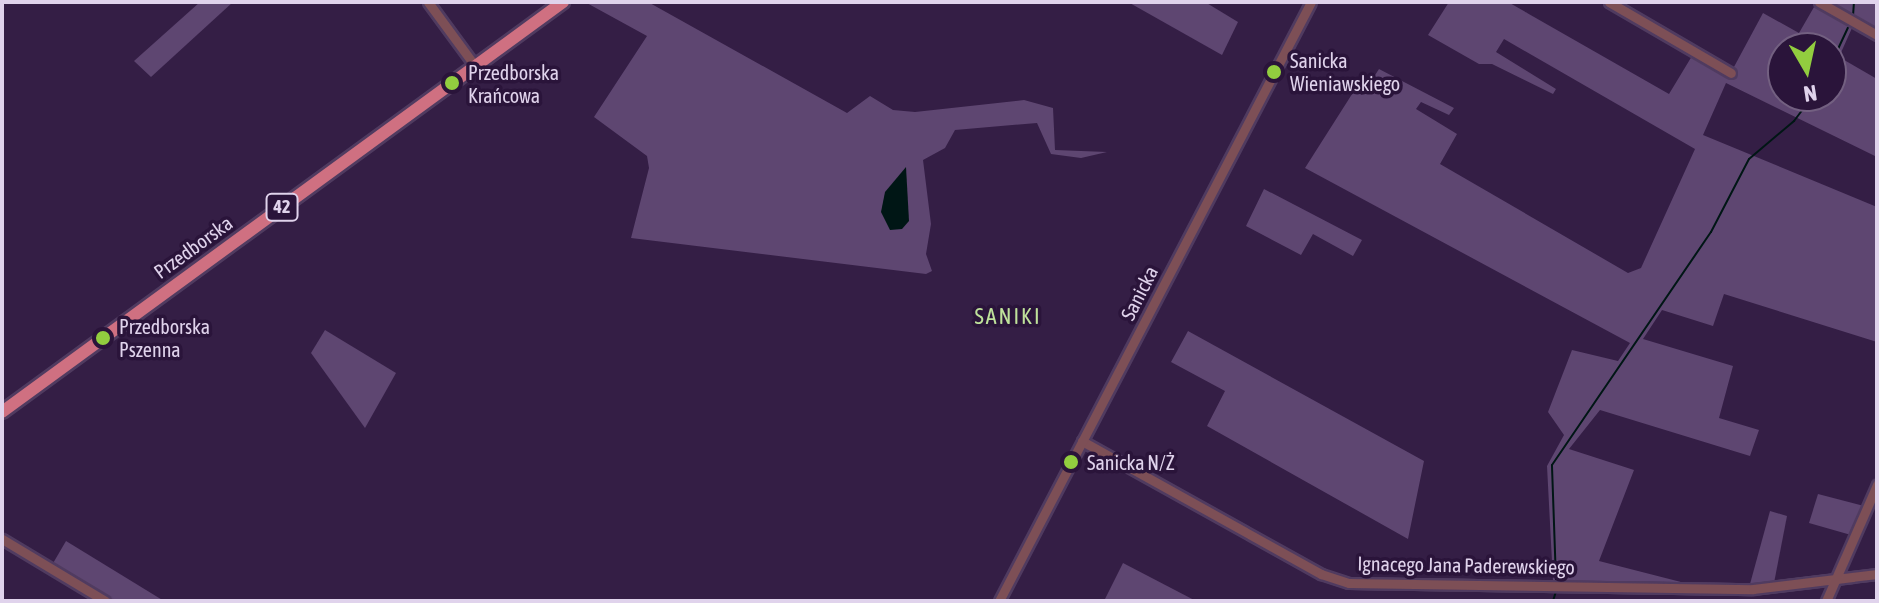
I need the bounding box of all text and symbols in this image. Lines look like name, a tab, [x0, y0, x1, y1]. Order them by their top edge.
north arrow	[1767, 32, 1847, 112]
place label: Sanicka Wieniawskiego	[1290, 48, 1400, 95]
place label: Przedborska Krańcowa	[468, 60, 559, 107]
marker: Sanicka Wieniawskiego	[1265, 63, 1283, 81]
marker: Przedborska Krańcowa	[443, 74, 461, 92]
text: N	[1802, 80, 1819, 108]
road number: 42	[264, 193, 300, 221]
street label: Przedborska	[149, 211, 237, 283]
street label: Sanicka	[1115, 262, 1163, 324]
district label: SANIKI	[975, 304, 1041, 330]
place label: Przedborska Pszenna	[119, 314, 210, 361]
marker: Przedborska Pszenna	[94, 329, 112, 347]
place label: Sanicka N/Ż	[1087, 450, 1175, 474]
marker: Sanicka N/Ż	[1062, 453, 1080, 471]
street label: Ignacego Jana Paderewskiego	[1357, 551, 1575, 579]

